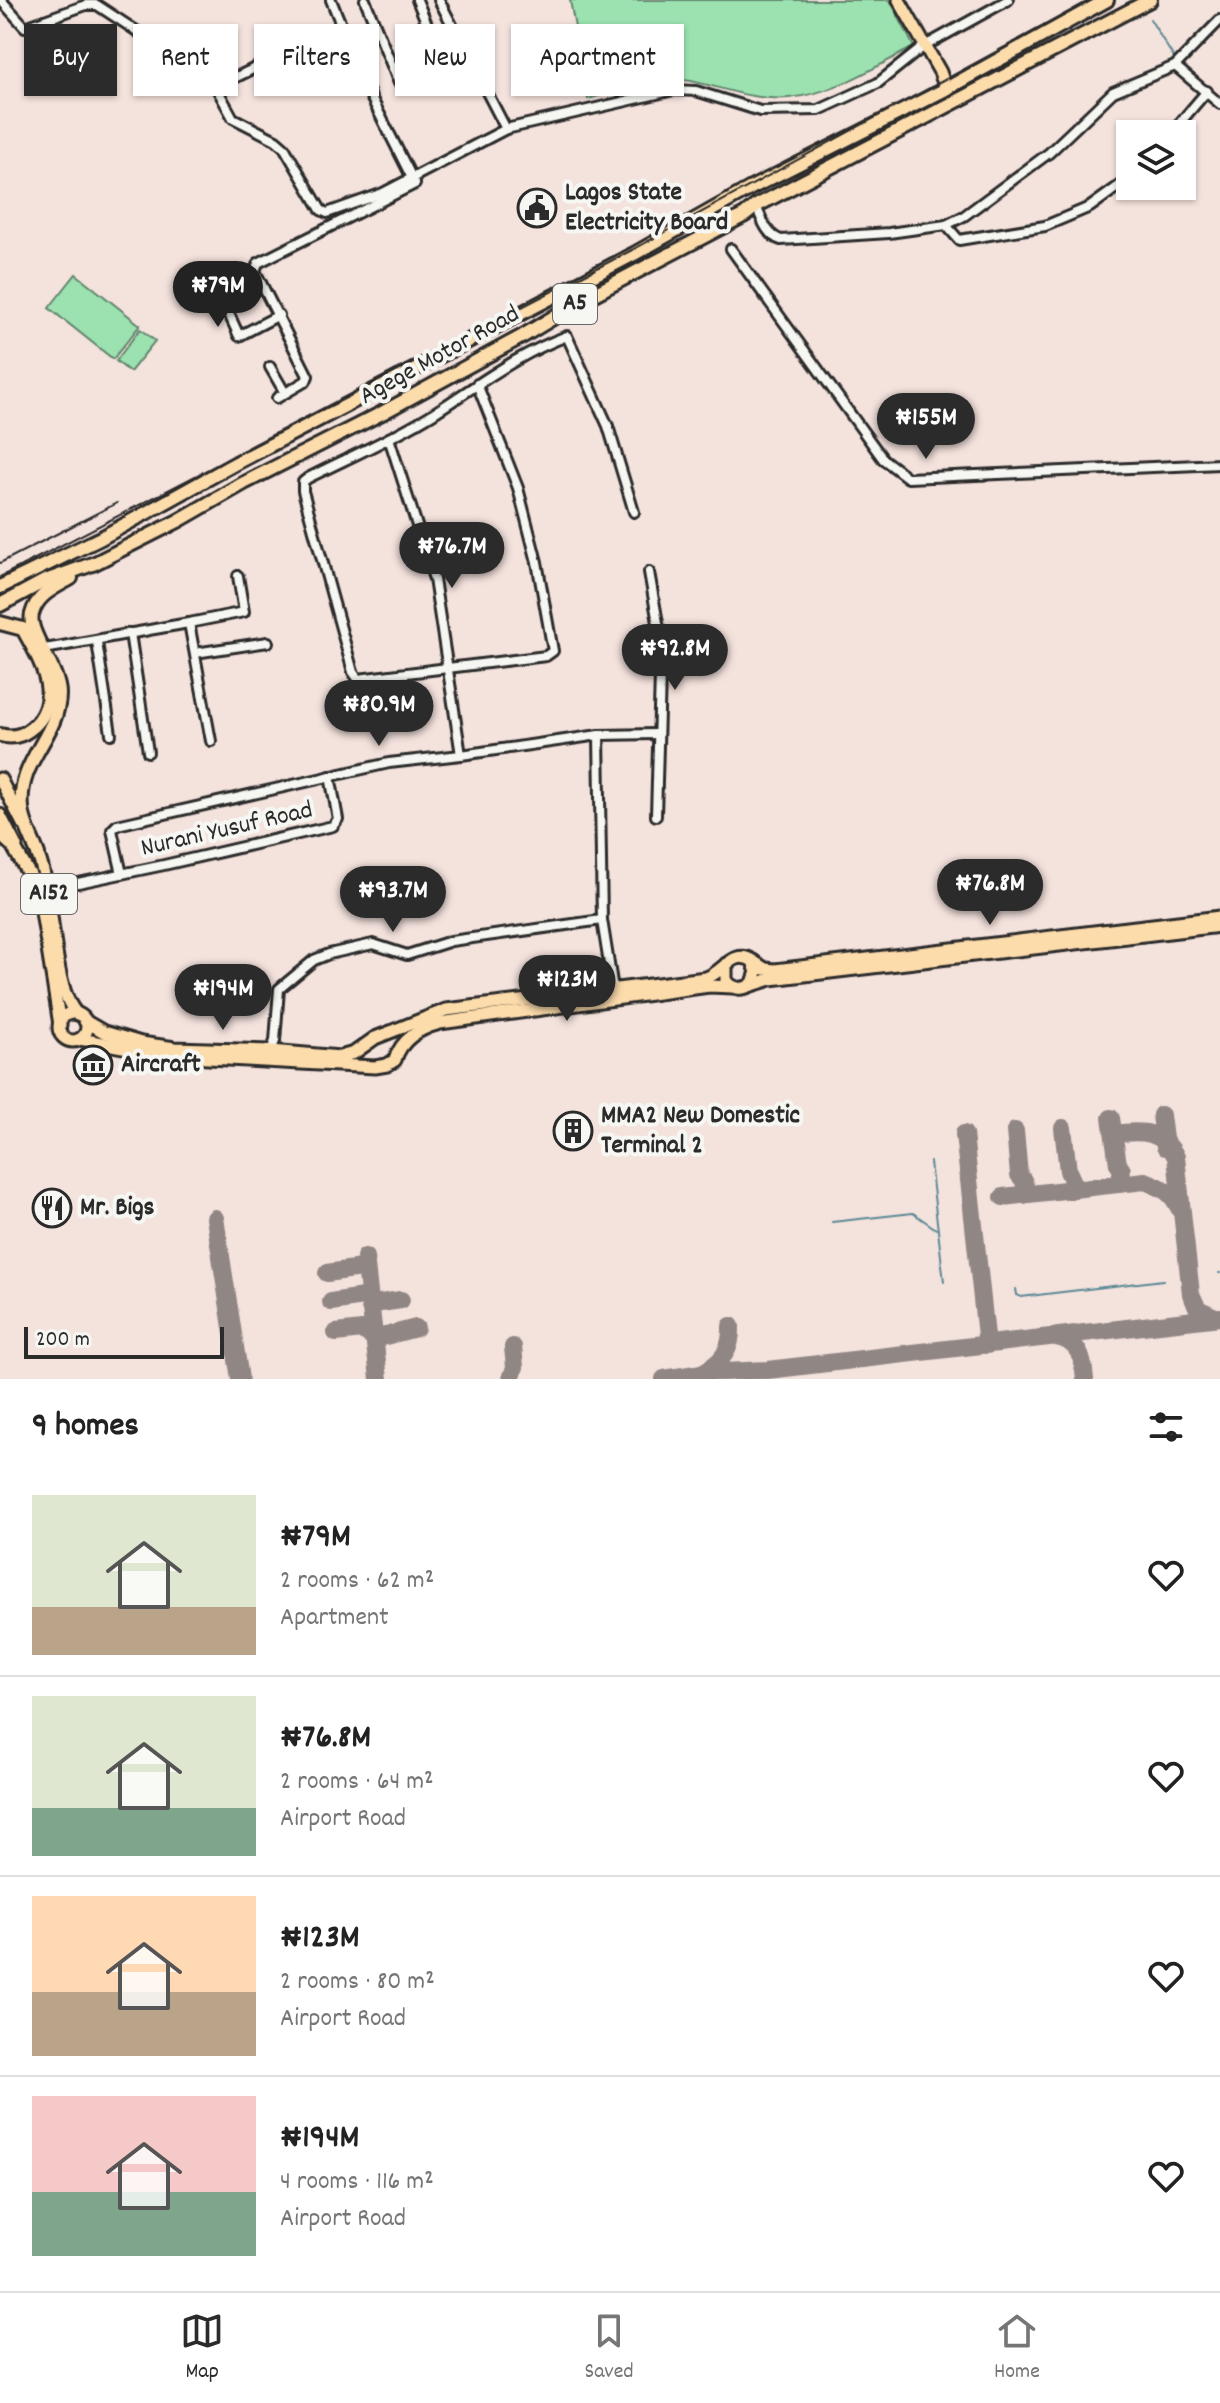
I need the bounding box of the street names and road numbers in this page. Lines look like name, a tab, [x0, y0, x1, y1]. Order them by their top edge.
road number: A5	[553, 284, 597, 324]
street label: Agege Motor Road	[353, 297, 527, 415]
street label: Nurani Yusuf Road	[137, 792, 317, 868]
road number: A152	[21, 874, 77, 914]

